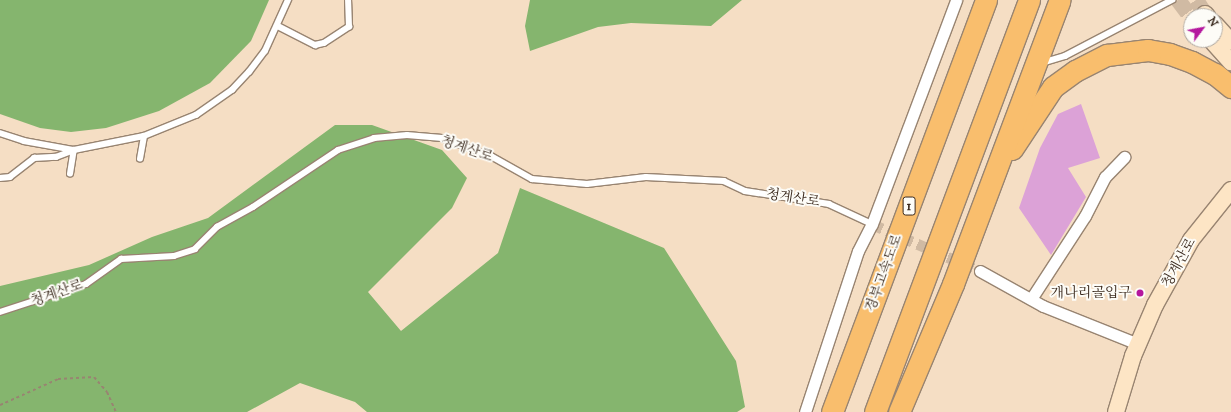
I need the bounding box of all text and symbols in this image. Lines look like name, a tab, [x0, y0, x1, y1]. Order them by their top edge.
north arrow	[1183, 8, 1223, 48]
text: N	[1204, 15, 1221, 30]
street label: 청계산로	[439, 132, 495, 166]
street label: 청계산로	[765, 185, 821, 211]
road number: 1	[902, 195, 916, 217]
street label: 경부고속도로	[862, 232, 906, 314]
street label: 청계산로	[1159, 235, 1199, 291]
street label: 청계산로	[29, 276, 85, 310]
place label: 개나리골입구	[1051, 285, 1132, 301]
marker: 개나리골입구	[1135, 288, 1145, 298]

